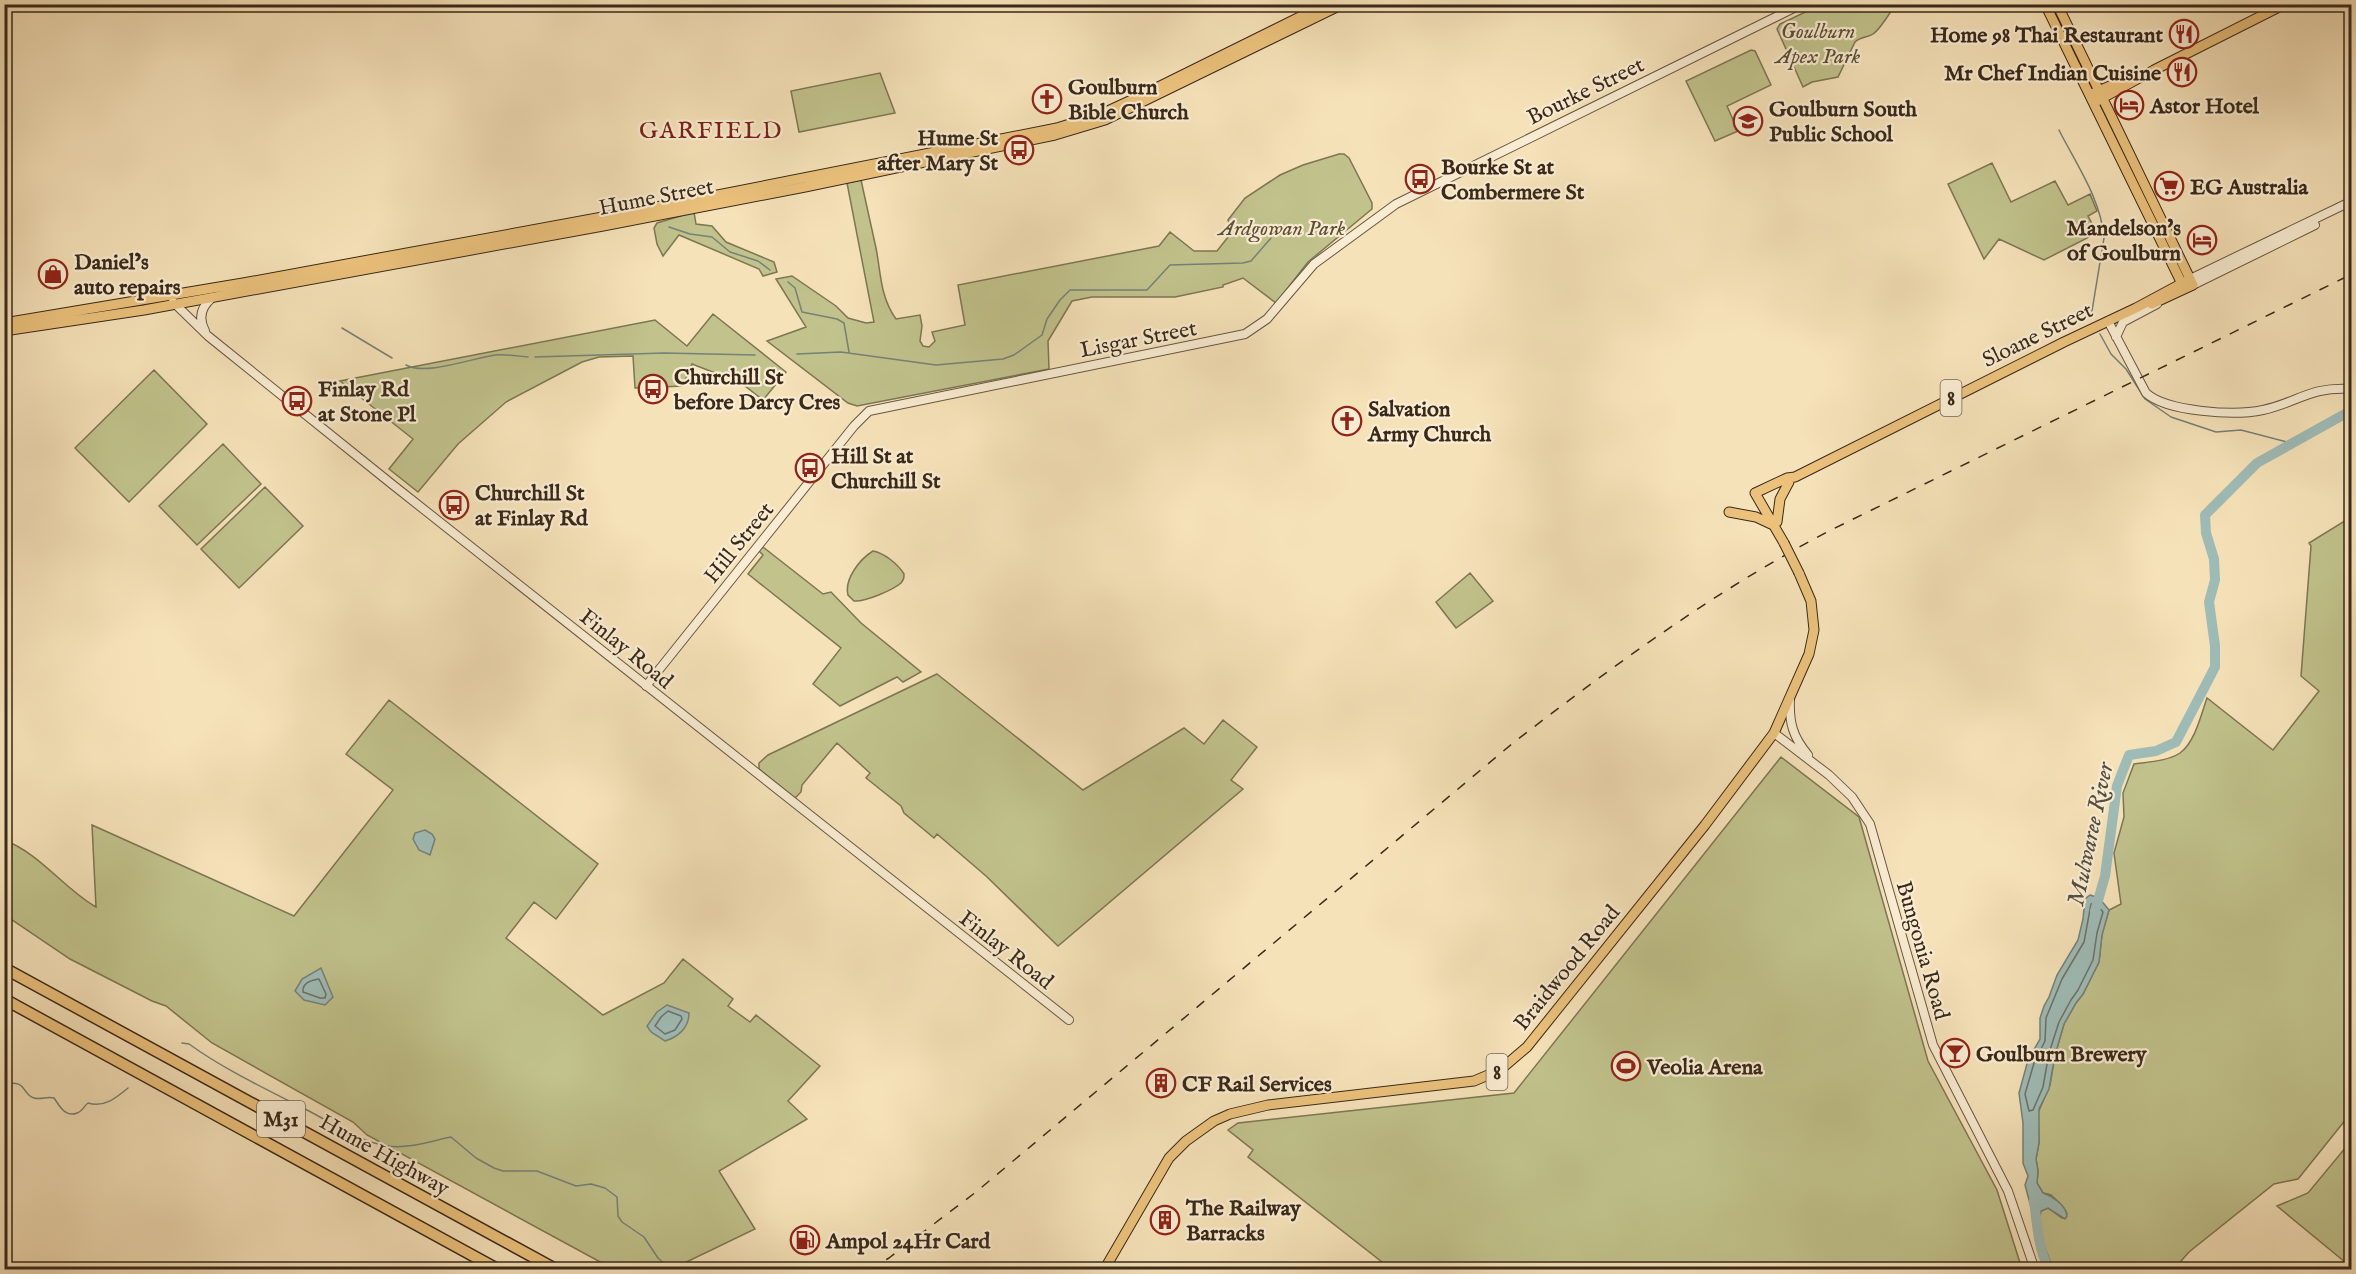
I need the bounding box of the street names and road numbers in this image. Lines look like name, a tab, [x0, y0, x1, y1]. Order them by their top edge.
street label: Bourke Street	[1523, 51, 1649, 132]
street label: Hume Street	[597, 173, 717, 223]
street label: Sloane Street	[1978, 297, 2098, 375]
street label: Lisgar Street	[1078, 315, 1200, 365]
road number: 8	[1940, 380, 1962, 416]
street label: Hill Street	[698, 497, 781, 589]
street label: Finlay Road	[573, 603, 678, 696]
street label: Bungonia Road	[1889, 878, 1955, 1023]
street label: Braidwood Road	[1508, 900, 1627, 1037]
street label: Finlay Road	[953, 905, 1059, 996]
road number: 8	[1486, 1054, 1508, 1090]
road number: M31	[257, 1101, 305, 1137]
street label: Hume Highway	[314, 1108, 454, 1203]

